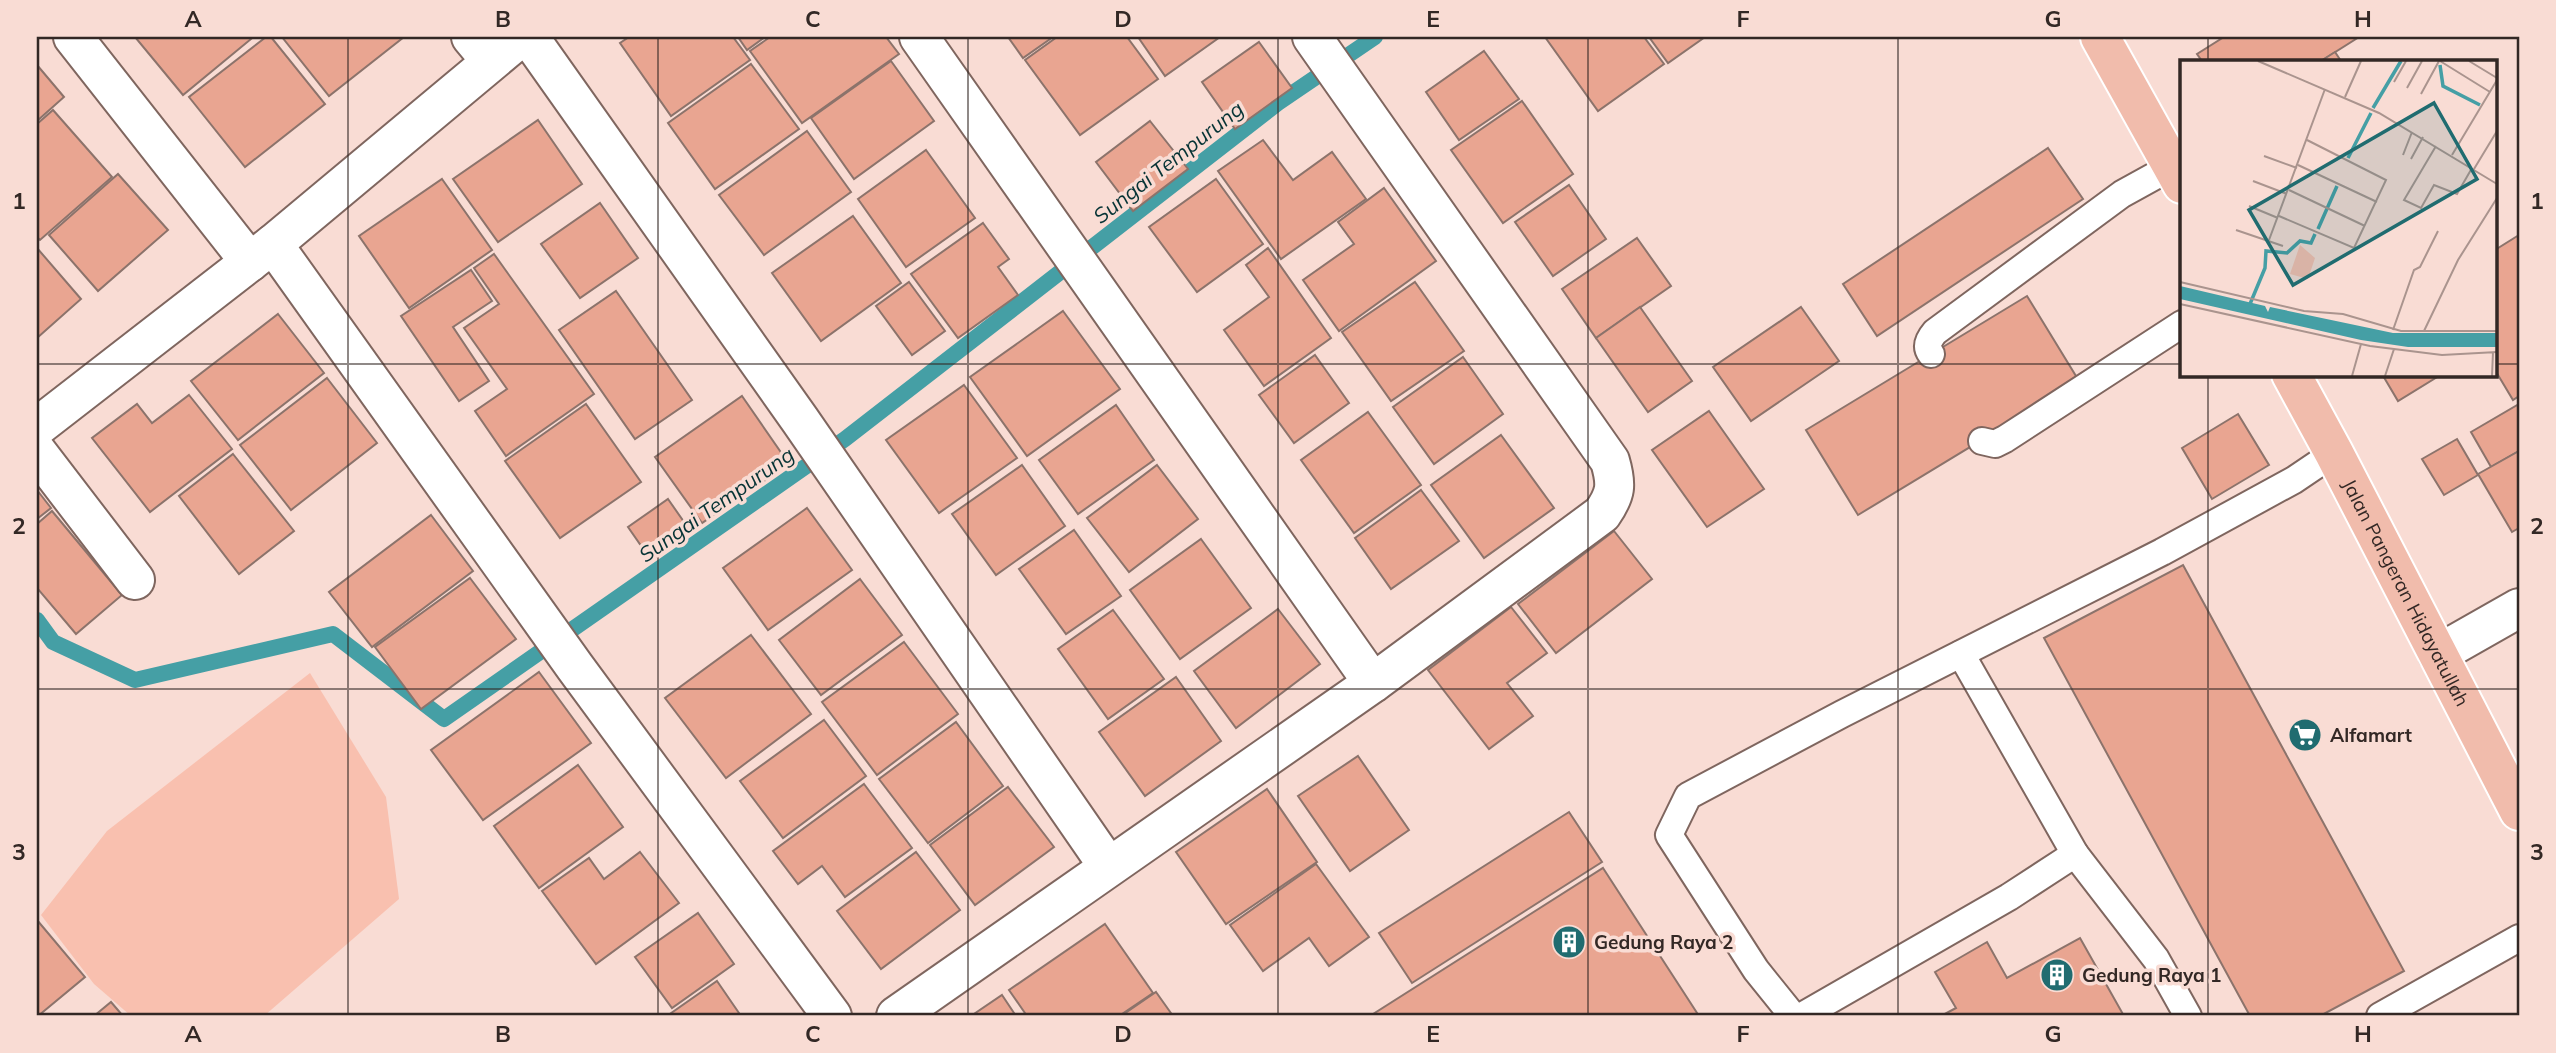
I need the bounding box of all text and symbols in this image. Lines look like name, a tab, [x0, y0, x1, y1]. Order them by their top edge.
text: A	[184, 4, 202, 33]
text: B	[495, 4, 511, 33]
text: C	[805, 4, 821, 33]
text: D	[1114, 4, 1132, 33]
text: E	[1426, 4, 1440, 33]
text: F	[1736, 4, 1750, 33]
text: G	[2044, 4, 2062, 33]
text: H	[2354, 4, 2372, 33]
inset map	[2180, 60, 2496, 376]
water label: Sungai Tempurung	[1088, 95, 1249, 229]
text: 1	[12, 186, 26, 215]
text: 1	[2530, 186, 2544, 215]
water label: Sungai Tempurung	[633, 441, 799, 567]
street label: Jalan Pangeran Hidayatullah	[2337, 475, 2475, 710]
text: 2	[12, 511, 26, 540]
text: 2	[2530, 511, 2544, 540]
supermarket icon: Alfamart	[2286, 716, 2324, 754]
place label: Alfamart	[2330, 723, 2412, 747]
text: 3	[12, 837, 26, 866]
text: 3	[2530, 837, 2544, 866]
building icon: Gedung Raya 2	[1550, 923, 1588, 961]
place label: Gedung Raya 2	[1594, 930, 1734, 954]
building icon: Gedung Raya 1	[2038, 956, 2076, 994]
place label: Gedung Raya 1	[2082, 963, 2222, 987]
text: A	[184, 1019, 202, 1048]
text: B	[495, 1019, 511, 1048]
text: C	[805, 1019, 821, 1048]
text: D	[1114, 1019, 1132, 1048]
text: E	[1426, 1019, 1440, 1048]
text: F	[1736, 1019, 1750, 1048]
text: G	[2044, 1019, 2062, 1048]
text: H	[2354, 1019, 2372, 1048]

